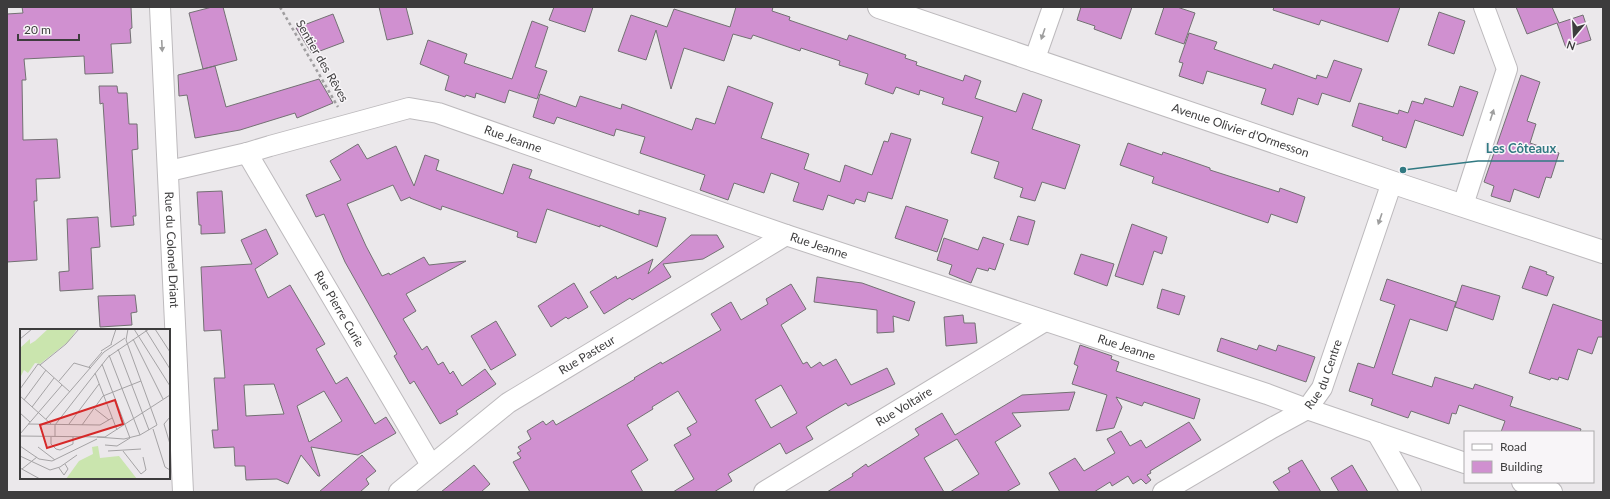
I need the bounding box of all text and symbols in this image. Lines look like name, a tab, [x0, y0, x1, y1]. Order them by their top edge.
scale bar	[18, 16, 79, 42]
north arrow	[1554, 16, 1594, 56]
street label: Sentier des Rêves	[293, 17, 352, 105]
text: 20 m	[24, 22, 51, 37]
one-way arrow	[1040, 28, 1046, 40]
text: N	[1565, 38, 1577, 53]
one-way arrow	[158, 40, 165, 52]
street label: Avenue Olivier d'Ormesson	[1170, 100, 1311, 160]
one-way arrow	[1489, 108, 1495, 120]
street label: Rue Jeanne	[482, 122, 544, 156]
callout: Les Côteaux	[1478, 136, 1564, 161]
text: Les Côteaux	[1486, 140, 1556, 156]
street label: Rue du Colonel Driant	[162, 191, 182, 309]
one-way arrow	[1376, 214, 1382, 226]
street label: Rue Jeanne	[788, 229, 850, 262]
street label: Rue Pierre Curie	[311, 268, 368, 349]
inset map	[20, 329, 170, 479]
street label: Rue Jeanne	[1096, 331, 1157, 364]
street label: Rue Pasteur	[556, 332, 618, 378]
street label: Rue du Centre	[1301, 337, 1345, 412]
street label: Rue Voltaire	[873, 383, 935, 429]
legend	[1464, 431, 1594, 483]
text: Road	[1500, 439, 1527, 454]
text: Building	[1500, 459, 1543, 474]

